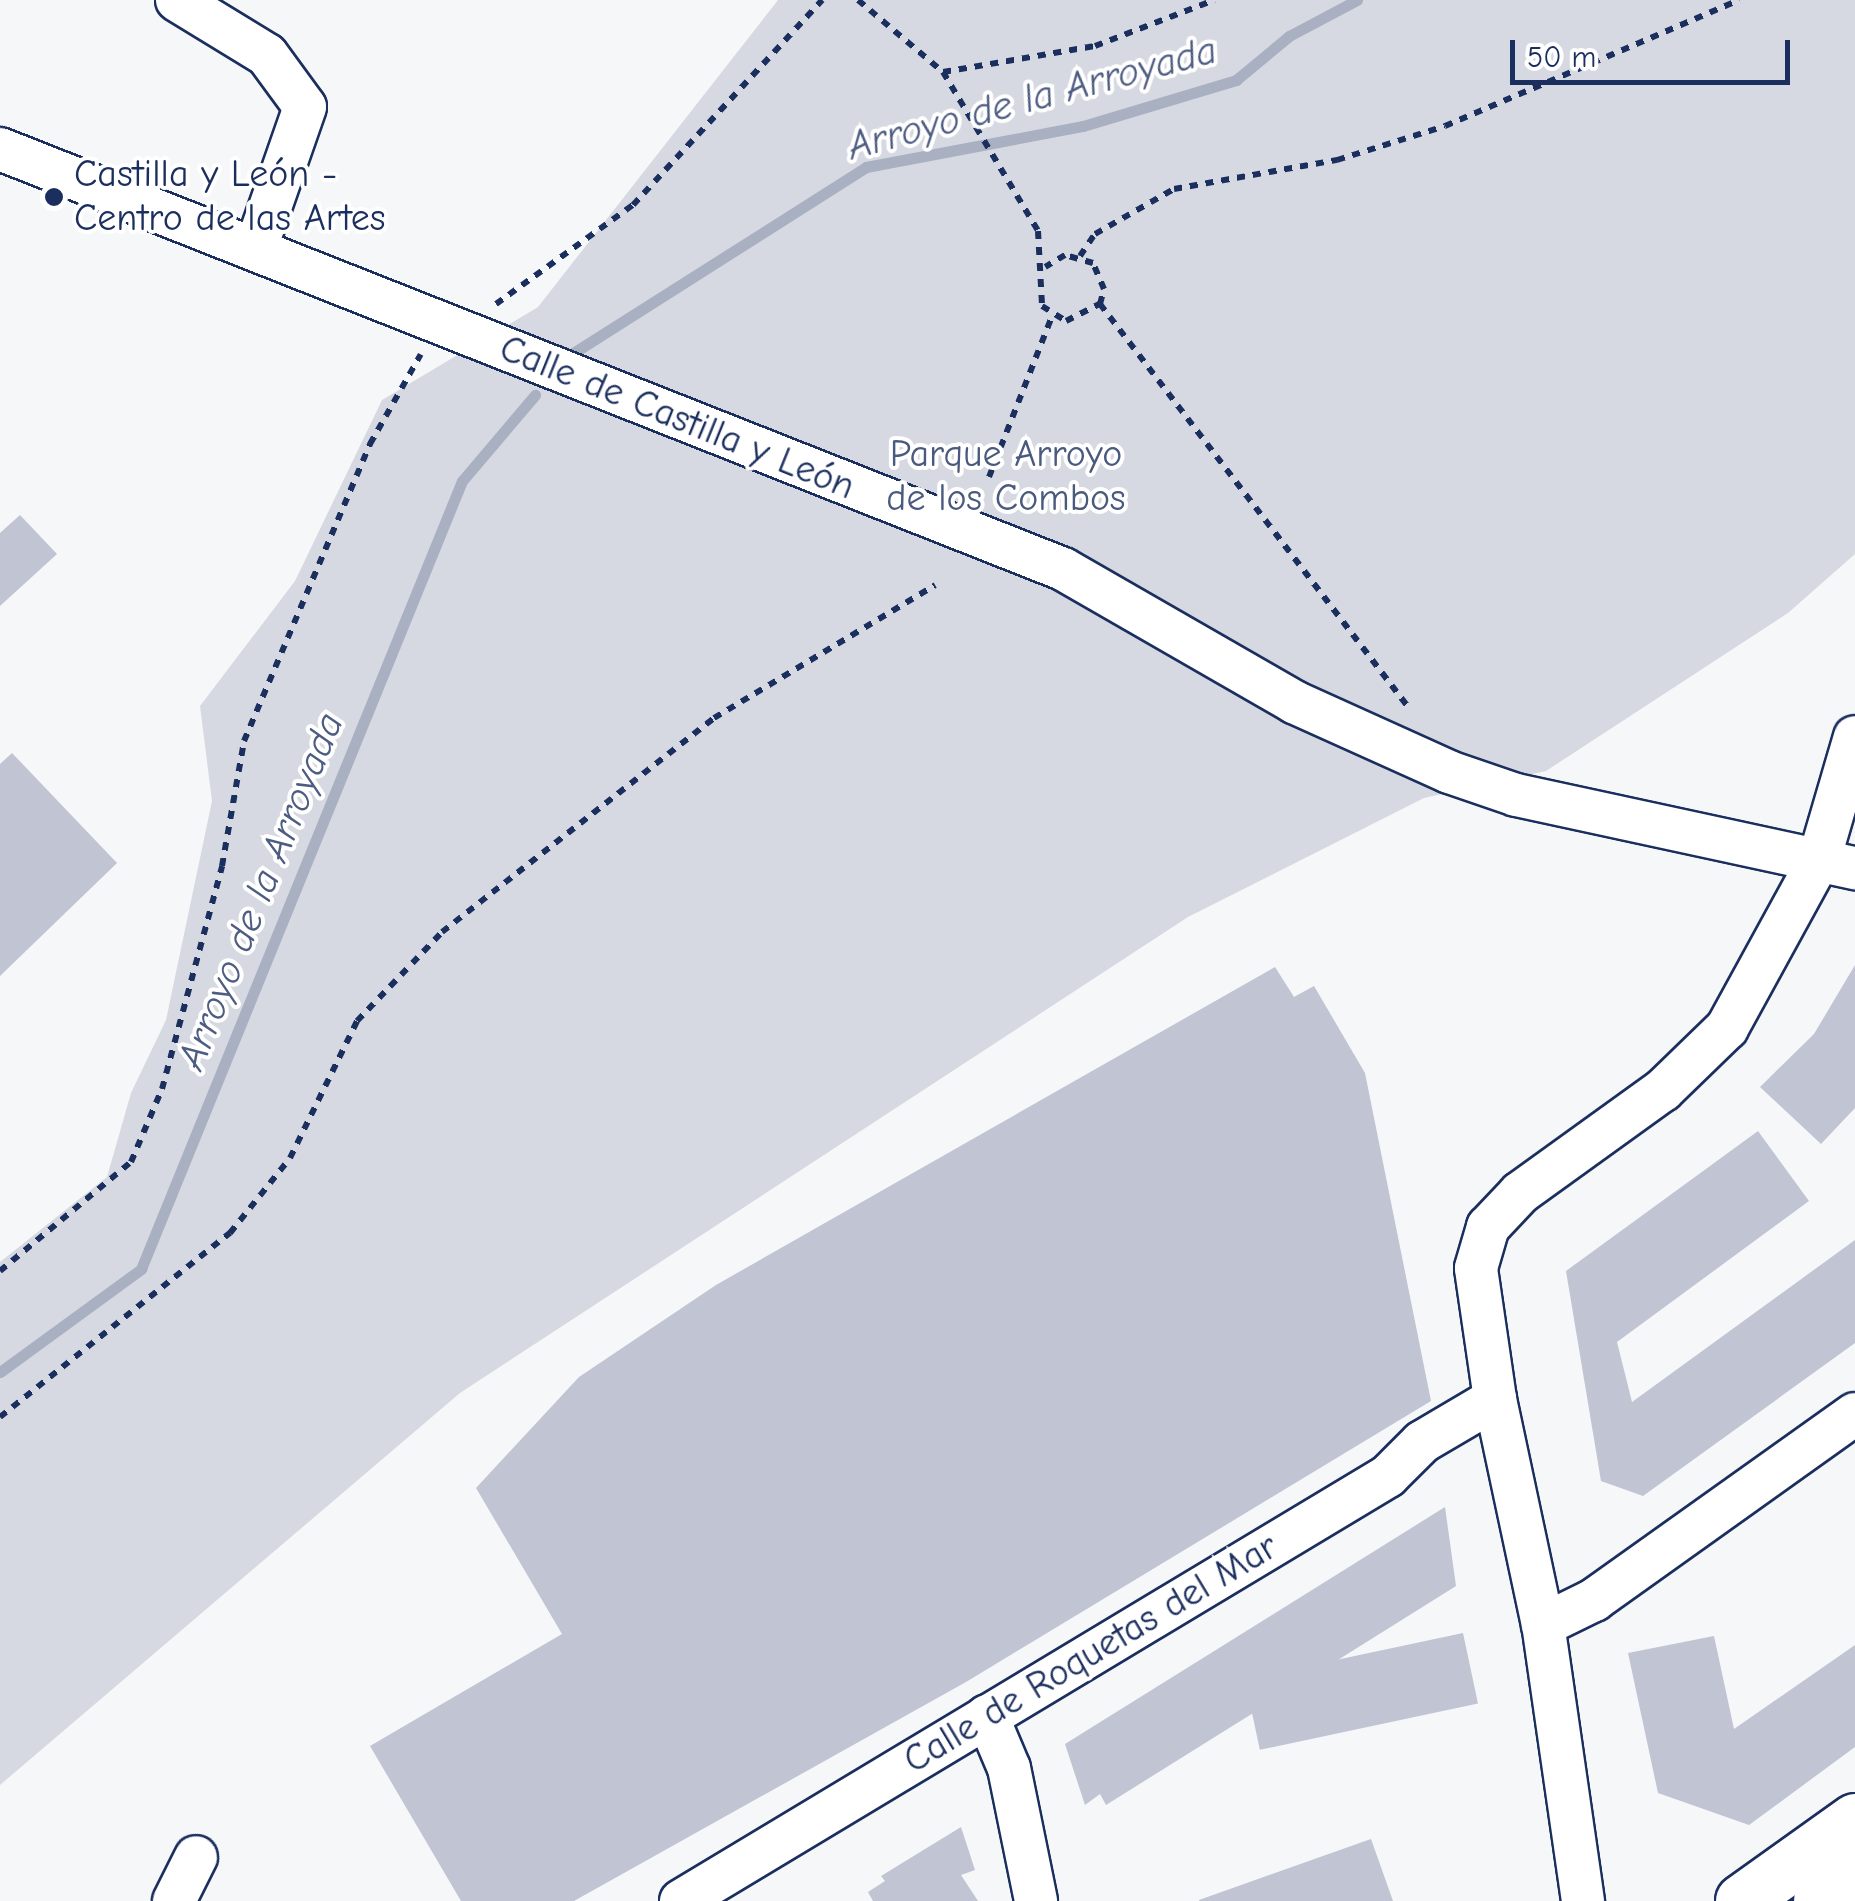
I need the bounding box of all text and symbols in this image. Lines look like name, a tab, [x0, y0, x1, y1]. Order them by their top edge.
scale bar	[1515, 20, 1795, 82]
water label: Arroyo de la Arroyada	[842, 26, 1222, 170]
text: 50 m	[1527, 40, 1596, 75]
place label: Castilla y León - Centro de las Artes	[74, 152, 386, 242]
marker: Castilla y León - Centro de las Artes	[43, 186, 65, 208]
street label: Calle de Castilla y León	[493, 326, 861, 510]
park label: Parque Arroyo de los Combos	[886, 432, 1126, 522]
water label: Arroyo de la Arroyada	[167, 706, 353, 1076]
street label: Calle de Roquetas del Mar	[896, 1524, 1286, 1784]

